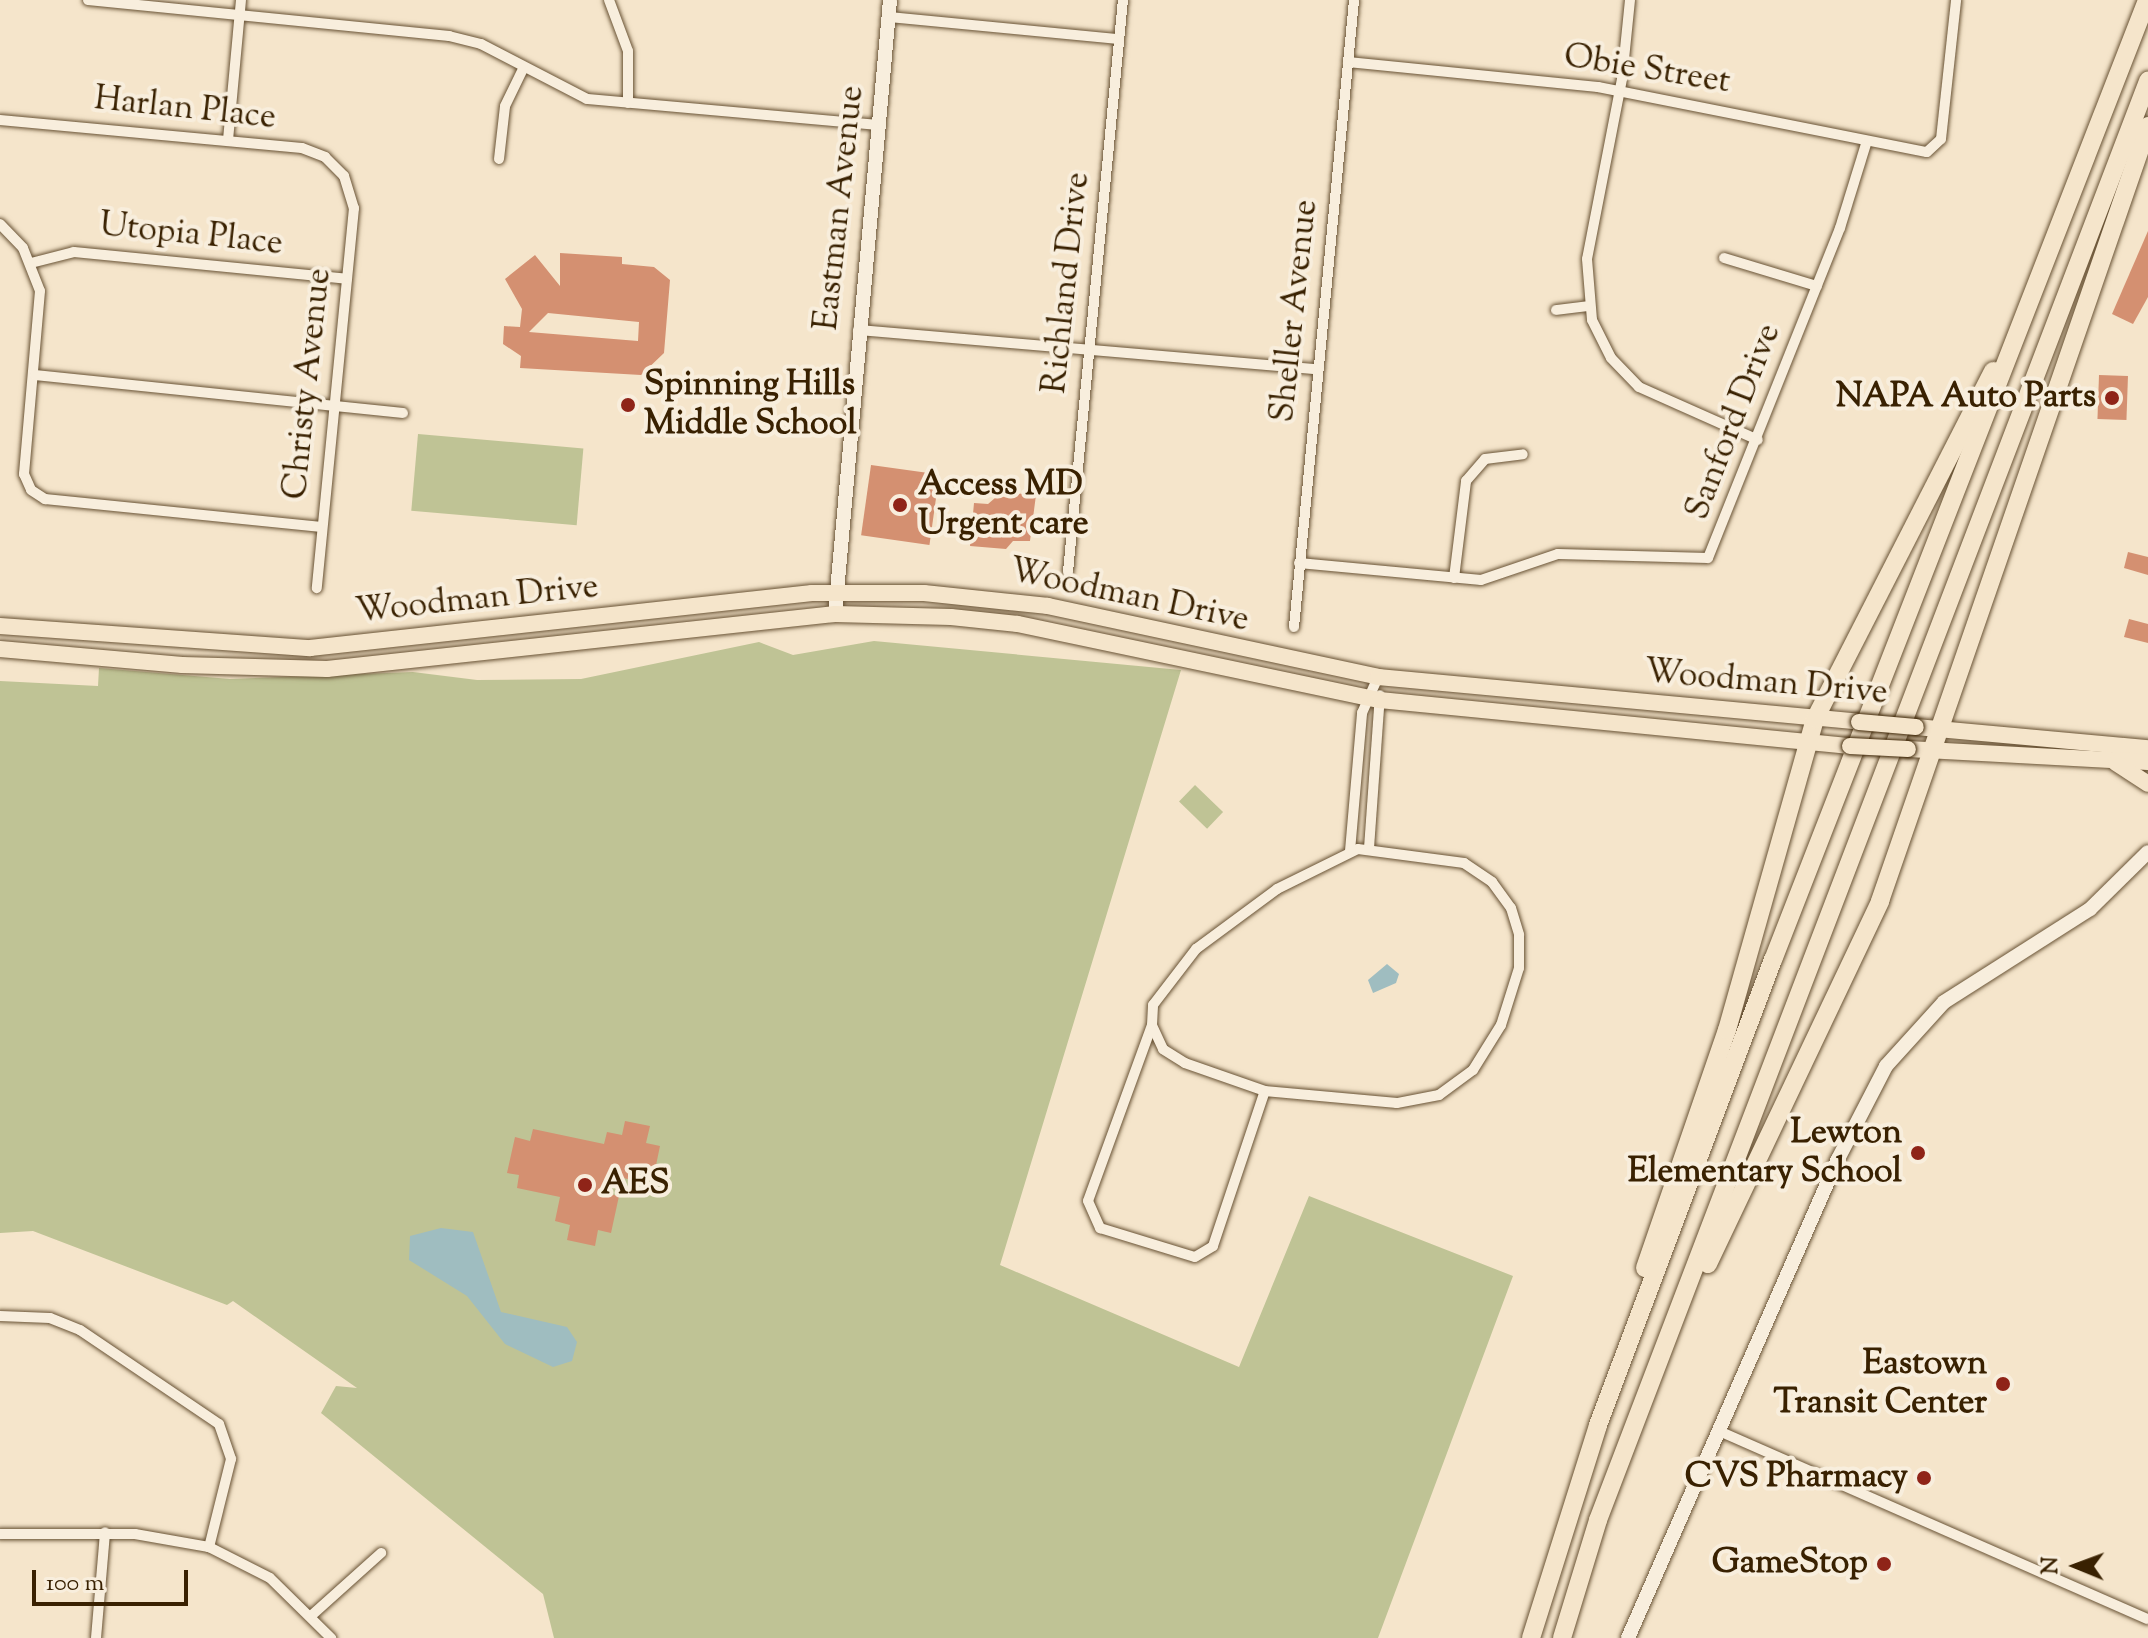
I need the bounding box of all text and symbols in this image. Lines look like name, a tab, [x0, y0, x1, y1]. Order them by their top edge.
street label: Obie Street	[1561, 37, 1733, 103]
street label: Harlan Place	[92, 79, 278, 139]
street label: Eastman Avenue	[807, 84, 873, 332]
street label: Richland Drive	[1035, 170, 1099, 396]
street label: Sheller Avenue	[1263, 198, 1327, 424]
street label: Utopia Place	[97, 205, 285, 265]
street label: Christy Avenue	[276, 266, 340, 502]
street label: Sanford Drive	[1678, 318, 1790, 526]
place label: Spinning Hills Middle School	[644, 365, 857, 444]
place label: NAPA Auto Parts	[1836, 378, 2096, 418]
marker: NAPA Auto Parts	[2103, 389, 2121, 407]
marker: Spinning Hills Middle School	[619, 396, 637, 414]
place label: Access MD Urgent care	[918, 465, 1089, 544]
marker: Access MD Urgent care	[889, 494, 911, 516]
street label: Woodman Drive	[1006, 551, 1252, 641]
street label: Woodman Drive	[354, 567, 600, 633]
street label: Woodman Drive	[1643, 652, 1889, 714]
place label: Lewton Elementary School	[1628, 1113, 1902, 1192]
marker: Lewton Elementary School	[1909, 1144, 1927, 1162]
place label: AES	[601, 1165, 669, 1205]
marker: AES	[576, 1176, 594, 1194]
place label: Eastown Transit Center	[1774, 1344, 1987, 1424]
marker: Eastown Transit Center	[1994, 1375, 2012, 1393]
place label: CVS Pharmacy	[1685, 1458, 1908, 1498]
marker: CVS Pharmacy	[1915, 1469, 1933, 1487]
north arrow	[2036, 1526, 2116, 1606]
place label: GameStop	[1712, 1544, 1868, 1584]
scale bar	[36, 1554, 192, 1604]
marker: GameStop	[1875, 1555, 1893, 1573]
text: N	[2036, 1557, 2068, 1575]
text: 100 m	[46, 1567, 104, 1601]

